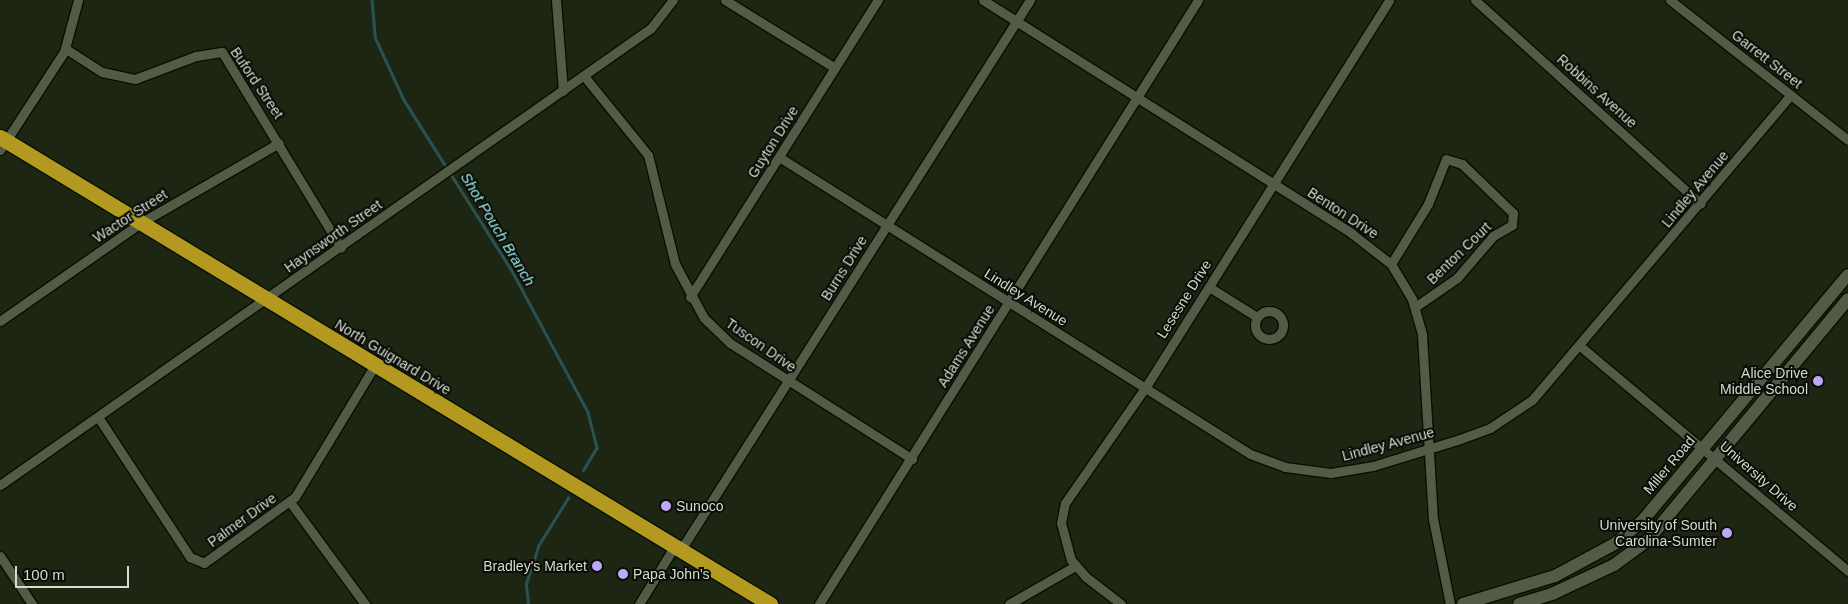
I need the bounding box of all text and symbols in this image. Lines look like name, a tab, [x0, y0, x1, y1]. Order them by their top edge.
street label: Garrett Street	[1728, 26, 1806, 92]
street label: Buford Street	[227, 44, 287, 122]
street label: Robbins Avenue	[1553, 50, 1641, 132]
street label: Guyton Drive	[744, 103, 802, 181]
street label: Lindley Avenue	[1658, 147, 1732, 231]
water label: Shot Pouch Branch	[457, 169, 539, 289]
street label: Benton Drive	[1304, 184, 1382, 242]
street label: Wactor Street	[90, 186, 170, 246]
street label: Haynsworth Street	[281, 196, 385, 276]
street label: Benton Court	[1423, 218, 1495, 288]
street label: Burns Drive	[817, 233, 871, 303]
street label: Lesesne Drive	[1153, 257, 1215, 341]
street label: Lindley Avenue	[981, 265, 1071, 329]
street label: Adams Avenue	[934, 301, 998, 391]
street label: Tuscon Drive	[723, 315, 799, 375]
street label: North Guignard Drive	[332, 316, 454, 398]
place label: Alice Drive Middle School	[1720, 365, 1808, 398]
marker: Alice Drive Middle School	[1812, 375, 1824, 387]
street label: Lindley Avenue	[1340, 424, 1436, 464]
street label: Miller Road	[1640, 432, 1698, 498]
street label: University Drive	[1717, 438, 1801, 514]
street label: Palmer Drive	[204, 489, 280, 551]
place label: Sunoco	[676, 498, 723, 514]
marker: Sunoco	[660, 500, 672, 512]
place label: University of South Carolina-Sumter	[1600, 517, 1717, 550]
marker: University of South Carolina-Sumter	[1721, 527, 1733, 539]
scale bar	[18, 556, 131, 588]
place label: Bradley's Market	[483, 558, 587, 574]
marker: Bradley's Market	[591, 560, 603, 572]
text: 100 m	[23, 566, 65, 583]
place label: Papa John's	[633, 566, 710, 582]
marker: Papa John's	[617, 568, 629, 580]

